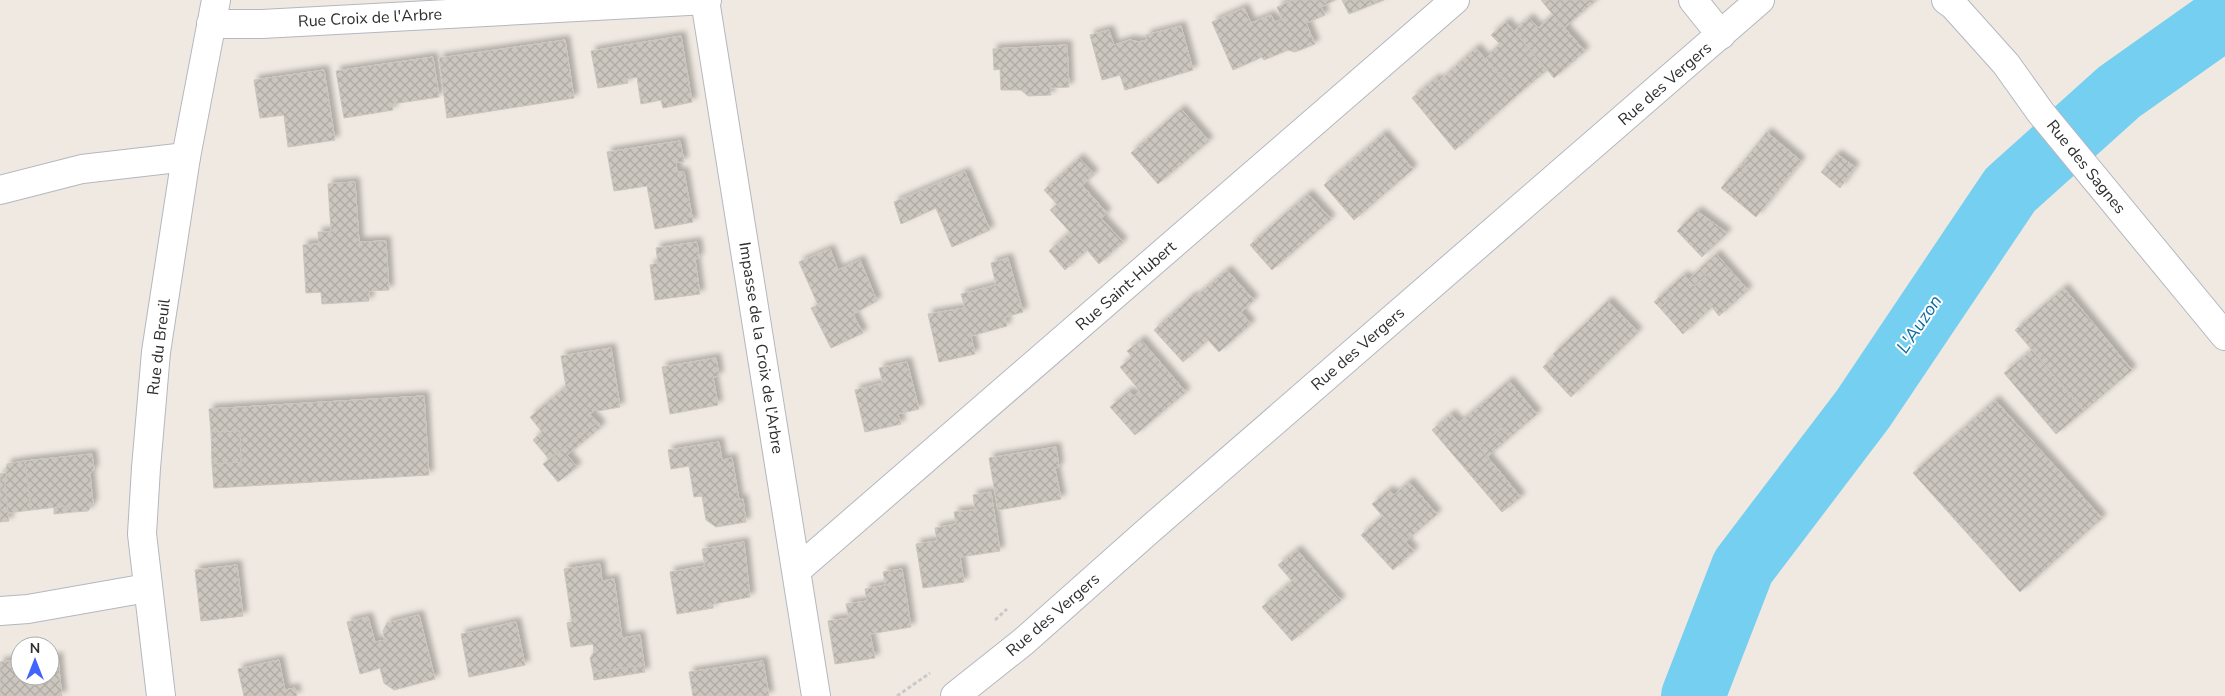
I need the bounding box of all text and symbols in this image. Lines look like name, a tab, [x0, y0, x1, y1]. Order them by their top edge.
street label: Rue Croix de l'Arbre	[297, 3, 443, 33]
street label: Rue des Vergers	[1613, 37, 1717, 131]
street label: Rue des Sagnes	[2041, 115, 2131, 219]
street label: Rue Saint-Hubert	[1071, 236, 1181, 336]
street label: Impasse de la Croix de l’Arbre	[733, 241, 789, 455]
water label: L'Auzon	[1891, 290, 1947, 358]
street label: Rue du Breuil	[142, 297, 176, 397]
street label: Rue des Vergers	[1306, 302, 1410, 396]
street label: Rue des Vergers	[1001, 568, 1105, 662]
north arrow	[10, 636, 60, 686]
text: N	[30, 639, 40, 658]

